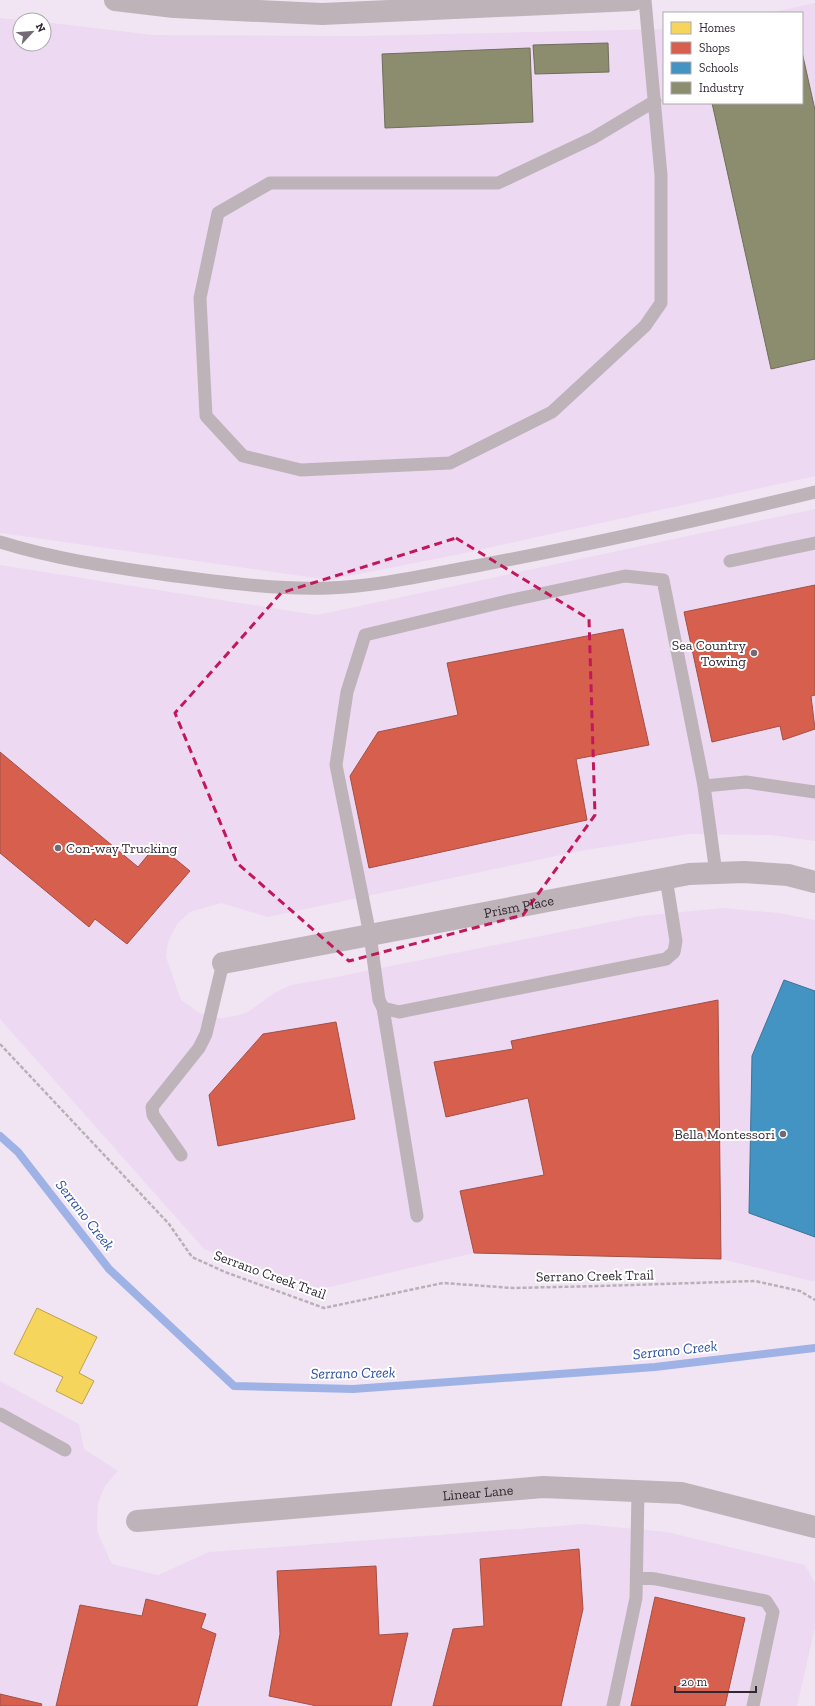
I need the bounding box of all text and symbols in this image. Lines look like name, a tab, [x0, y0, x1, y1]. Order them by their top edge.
north arrow	[12, 12, 52, 52]
legend	[663, 12, 803, 104]
text: N	[33, 21, 48, 35]
text: Homes	[699, 21, 735, 35]
text: Shops	[699, 41, 730, 55]
text: Schools	[699, 61, 738, 75]
text: Industry	[699, 81, 745, 95]
place label: Sea Country Towing	[672, 637, 747, 670]
marker: Sea Country Towing	[749, 648, 759, 658]
place label: Con-way Trucking	[66, 840, 177, 857]
marker: Con-way Trucking	[53, 843, 63, 853]
street label: Prism Place	[482, 891, 555, 922]
place label: Bella Montessori	[674, 1126, 775, 1143]
marker: Bella Montessori	[778, 1129, 788, 1139]
water label: Serrano Creek	[52, 1176, 118, 1254]
street label: Serrano Creek Trail	[212, 1247, 329, 1303]
street label: Serrano Creek Trail	[536, 1266, 654, 1286]
water label: Serrano Creek	[632, 1337, 718, 1363]
water label: Serrano Creek	[310, 1363, 396, 1383]
street label: Linear Lane	[442, 1481, 514, 1504]
scale bar	[675, 1668, 756, 1694]
text: 20 m	[681, 1675, 708, 1689]

